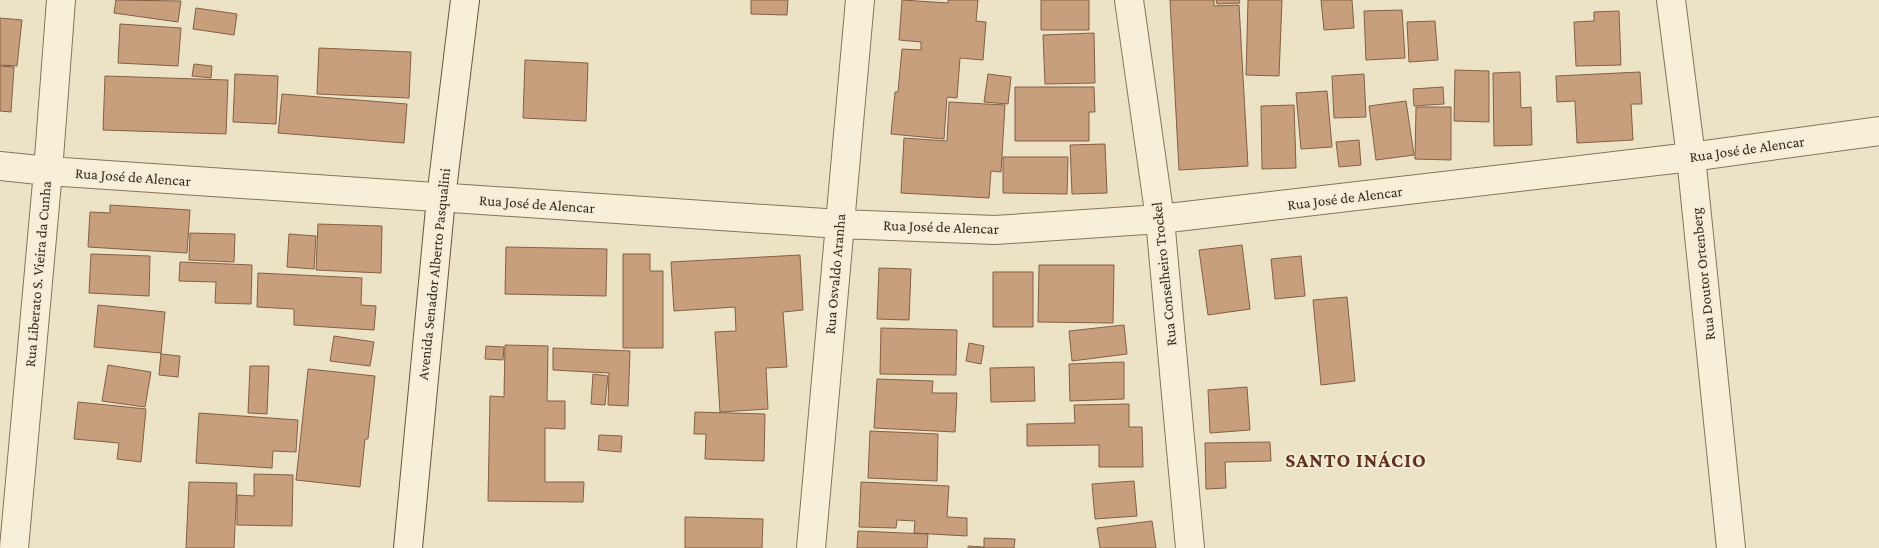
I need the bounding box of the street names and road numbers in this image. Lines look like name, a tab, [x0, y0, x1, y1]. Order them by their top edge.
street label: Rua José de Alencar	[1688, 133, 1806, 166]
street label: Rua José de Alencar	[75, 165, 192, 190]
street label: Avenida Senador Alberto Pasqualini	[415, 167, 454, 381]
street label: Rua Liberato S. Vieira da Cunha	[22, 180, 54, 368]
street label: Rua José de Alencar	[1286, 183, 1404, 214]
street label: Rua José de Alencar	[479, 192, 596, 217]
street label: Rua Conselheiro Trockel	[1148, 201, 1180, 347]
street label: Rua Doutor Ortenberg	[1688, 207, 1719, 341]
street label: Rua Osvaldo Aranha	[822, 213, 848, 335]
street label: Rua José de Alencar	[883, 217, 1000, 238]

